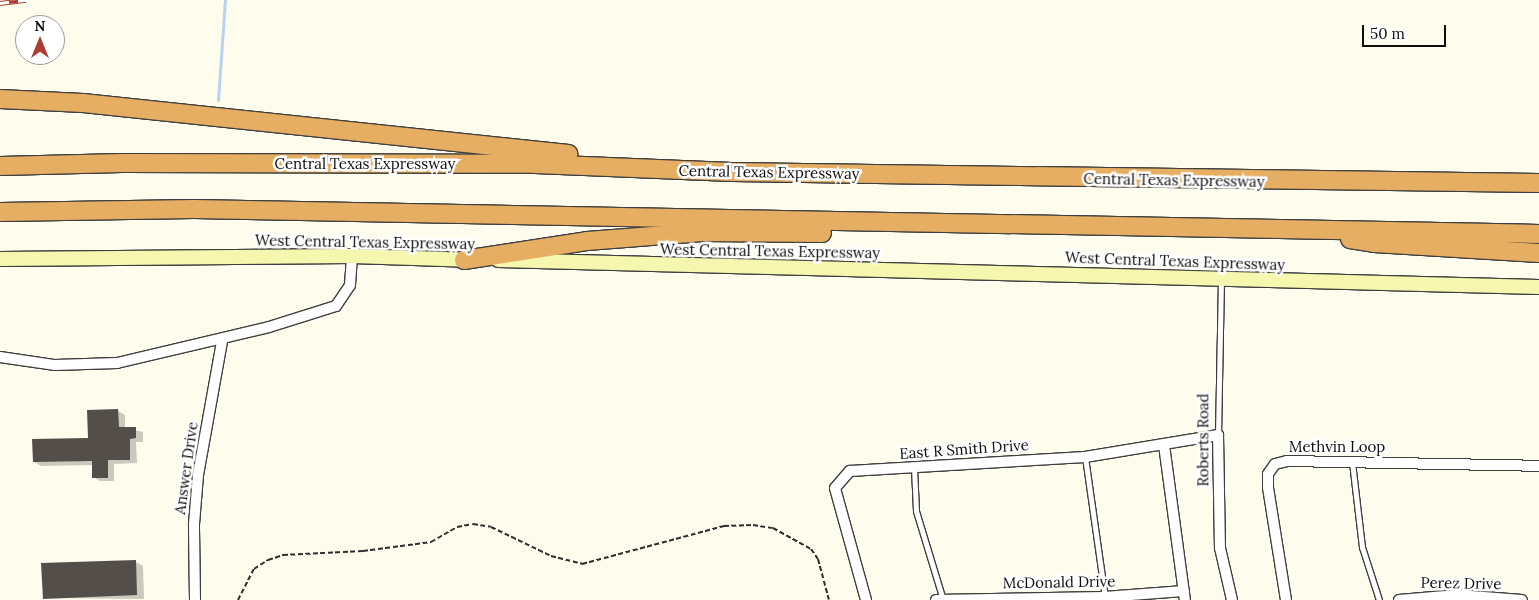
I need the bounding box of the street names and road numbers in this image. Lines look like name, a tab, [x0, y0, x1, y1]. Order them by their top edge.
street label: Central Texas Expressway	[274, 155, 456, 173]
street label: Central Texas Expressway	[678, 161, 860, 183]
street label: Central Texas Expressway	[1083, 169, 1265, 191]
street label: West Central Texas Expressway	[255, 231, 475, 253]
street label: West Central Texas Expressway	[660, 240, 880, 262]
street label: West Central Texas Expressway	[1065, 248, 1285, 274]
street label: Roberts Road	[1194, 393, 1212, 487]
street label: Answer Drive	[171, 421, 201, 515]
street label: East R Smith Drive	[899, 435, 1029, 463]
street label: Methvin Loop	[1289, 438, 1385, 456]
street label: McDonald Drive	[1003, 572, 1115, 592]
street label: Perez Drive	[1420, 573, 1502, 593]

